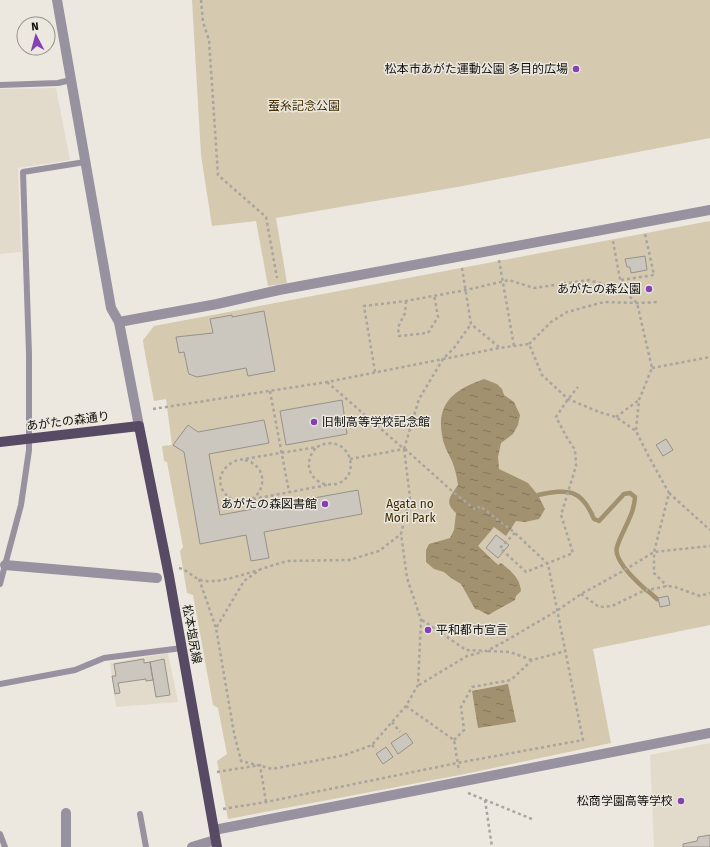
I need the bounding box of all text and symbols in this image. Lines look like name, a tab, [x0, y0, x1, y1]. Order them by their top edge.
north arrow	[16, 16, 56, 56]
text: N	[31, 20, 39, 33]
place label: 松本市あがた運動公園 多目的広場	[385, 62, 568, 76]
marker: 松本市あがた運動公園 多目的広場	[571, 64, 581, 74]
park label: 蚕糸記念公園	[268, 99, 340, 113]
place label: あがたの森公園	[557, 282, 641, 296]
marker: あがたの森公園	[644, 284, 654, 294]
street label: あがたの森通り	[25, 409, 111, 433]
place label: 旧制高等学校記念館	[322, 415, 430, 429]
marker: 旧制高等学校記念館	[309, 417, 319, 427]
place label: あがたの森図書館	[221, 497, 317, 511]
park label: Agata no Mori Park	[384, 497, 436, 525]
marker: あがたの森図書館	[320, 499, 330, 509]
street label: 松本塩尻線	[180, 603, 204, 665]
place label: 平和都市宣言	[436, 623, 508, 637]
marker: 平和都市宣言	[423, 625, 433, 635]
place label: 松商学園高等学校	[577, 794, 673, 808]
marker: 松商学園高等学校	[676, 796, 686, 806]

